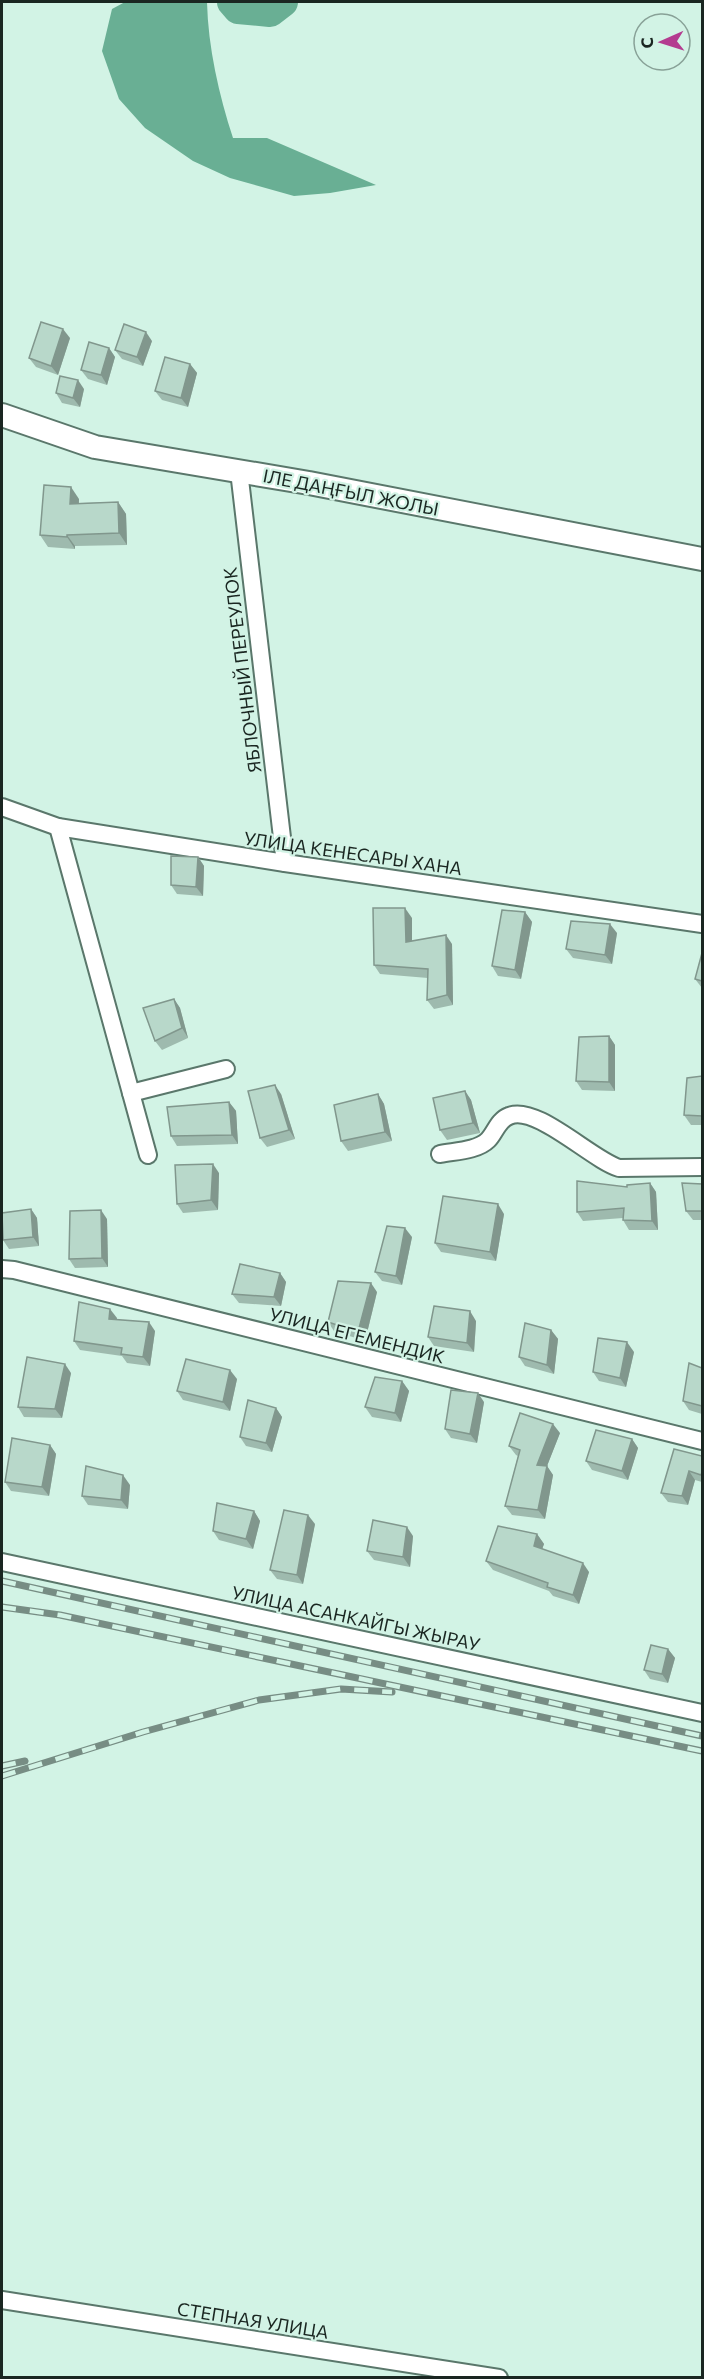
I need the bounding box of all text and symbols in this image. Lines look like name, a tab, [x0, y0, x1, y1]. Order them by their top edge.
north arrow	[632, 12, 692, 72]
text: С	[637, 37, 656, 49]
street label: ІЛЕ ДАҢҒЫЛ ЖОЛЫ	[261, 464, 441, 520]
street label: ЯБЛОЧНЫЙ ПЕРЕУЛОК	[218, 566, 266, 774]
street label: УЛИЦА КЕНЕСАРЫ ХАНА	[242, 827, 464, 879]
street label: УЛИЦА ЕГЕМЕНДИК	[267, 1303, 447, 1367]
street label: УЛИЦА АСАНКАЙГЫ ЖЫРАУ	[230, 1581, 482, 1655]
street label: СТЕПНАЯ УЛИЦА	[176, 2297, 330, 2343]

